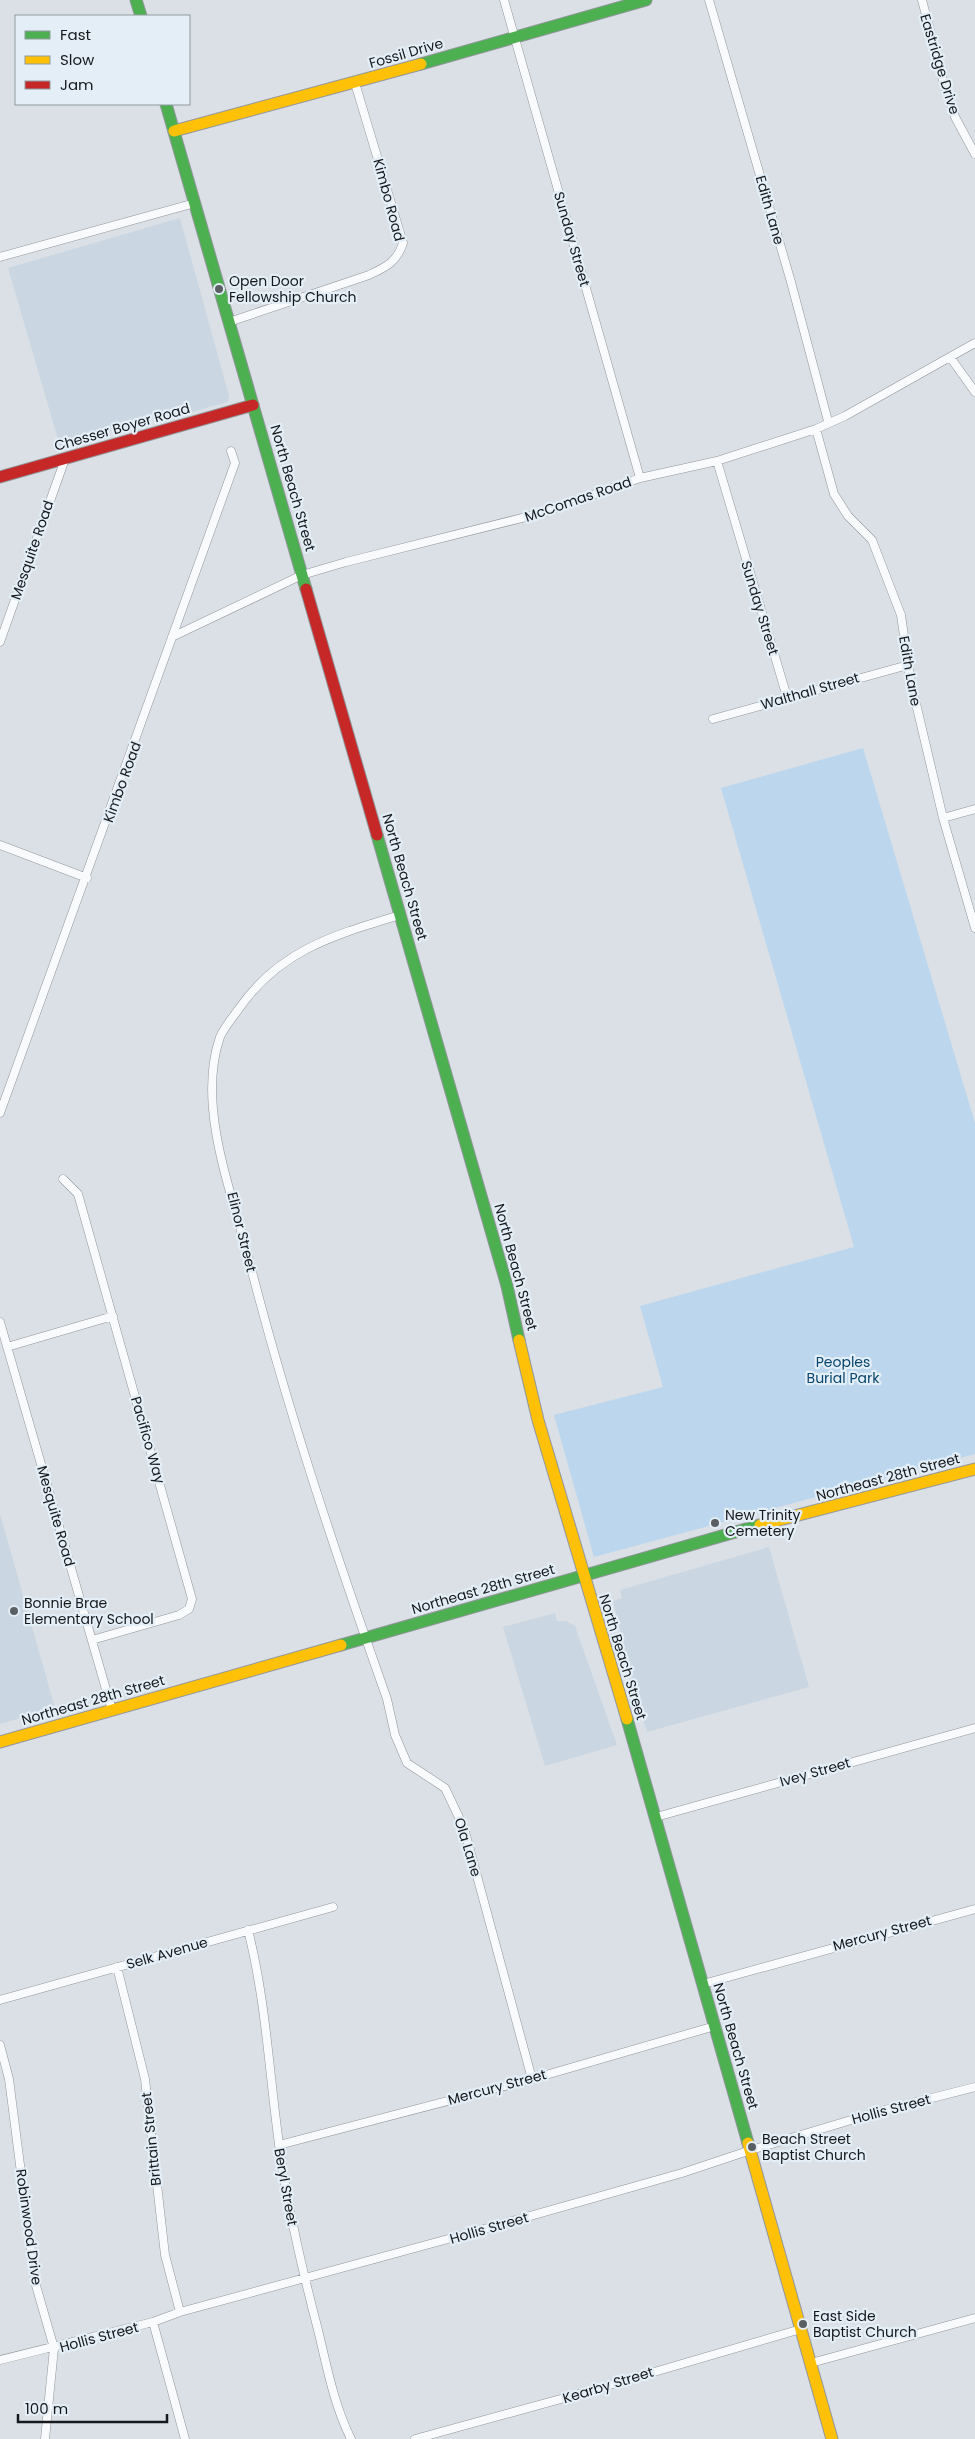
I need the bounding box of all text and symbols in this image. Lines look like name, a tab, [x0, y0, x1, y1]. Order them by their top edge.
street label: Eastridge Drive	[915, 11, 965, 117]
legend	[15, 15, 190, 105]
text: Fast	[60, 24, 91, 45]
street label: Fossil Drive	[367, 33, 446, 73]
text: Slow	[60, 49, 95, 70]
text: Jam	[60, 74, 94, 95]
street label: Kimbo Road	[368, 156, 410, 244]
street label: Edith Lane	[751, 173, 789, 247]
street label: Sunday Street	[549, 189, 595, 289]
place label: Open Door Fellowship Church	[229, 271, 356, 307]
marker: Open Door Fellowship Church	[213, 283, 225, 295]
street label: Chesser Boyer Road	[52, 398, 192, 456]
street label: North Beach Street	[265, 422, 321, 554]
street label: McComas Road	[522, 471, 634, 527]
street label: Mesquite Road	[6, 498, 58, 602]
street label: Sunday Street	[736, 558, 784, 658]
street label: Edith Lane	[894, 634, 926, 708]
street label: Walthall Street	[758, 667, 862, 715]
street label: Kimbo Road	[98, 739, 146, 825]
street label: North Beach Street	[377, 811, 433, 943]
street label: Elinor Street	[222, 1190, 262, 1274]
street label: North Beach Street	[489, 1201, 543, 1333]
park label: Peoples Burial Park	[807, 1352, 880, 1388]
street label: Pacifico Way	[126, 1394, 170, 1486]
street label: Northeast 28th Street	[814, 1448, 962, 1506]
street label: Mesquite Road	[32, 1463, 80, 1569]
place label: New Trinity Cemetery	[725, 1505, 800, 1541]
marker: New Trinity Cemetery	[709, 1517, 721, 1529]
street label: Northeast 28th Street	[409, 1559, 557, 1619]
street label: North Beach Street	[594, 1592, 652, 1722]
place label: Bonnie Brae Elementary School	[24, 1593, 154, 1629]
marker: Bonnie Brae Elementary School	[8, 1605, 20, 1617]
street label: Northeast 28th Street	[19, 1670, 167, 1730]
street label: Ivey Street	[777, 1752, 853, 1792]
street label: Ola Lane	[450, 1815, 487, 1879]
street label: Mercury Street	[831, 1910, 933, 1956]
street label: Selk Avenue	[124, 1932, 210, 1974]
street label: North Beach Street	[708, 1980, 764, 2112]
street label: Mercury Street	[446, 2064, 548, 2110]
street label: Hollis Street	[849, 2089, 933, 2129]
street label: Brittain Street	[136, 2091, 166, 2187]
place label: Beach Street Baptist Church	[762, 2129, 866, 2165]
marker: Beach Street Baptist Church	[746, 2141, 758, 2153]
street label: Beryl Street	[269, 2147, 303, 2227]
street label: Robinwood Drive	[11, 2168, 47, 2287]
street label: Hollis Street	[447, 2207, 531, 2249]
place label: East Side Baptist Church	[813, 2306, 917, 2342]
street label: Hollis Street	[57, 2317, 141, 2357]
marker: East Side Baptist Church	[797, 2318, 809, 2330]
street label: Kearby Street	[560, 2362, 656, 2408]
scale bar	[18, 2392, 166, 2424]
text: 100 m	[25, 2398, 68, 2419]

